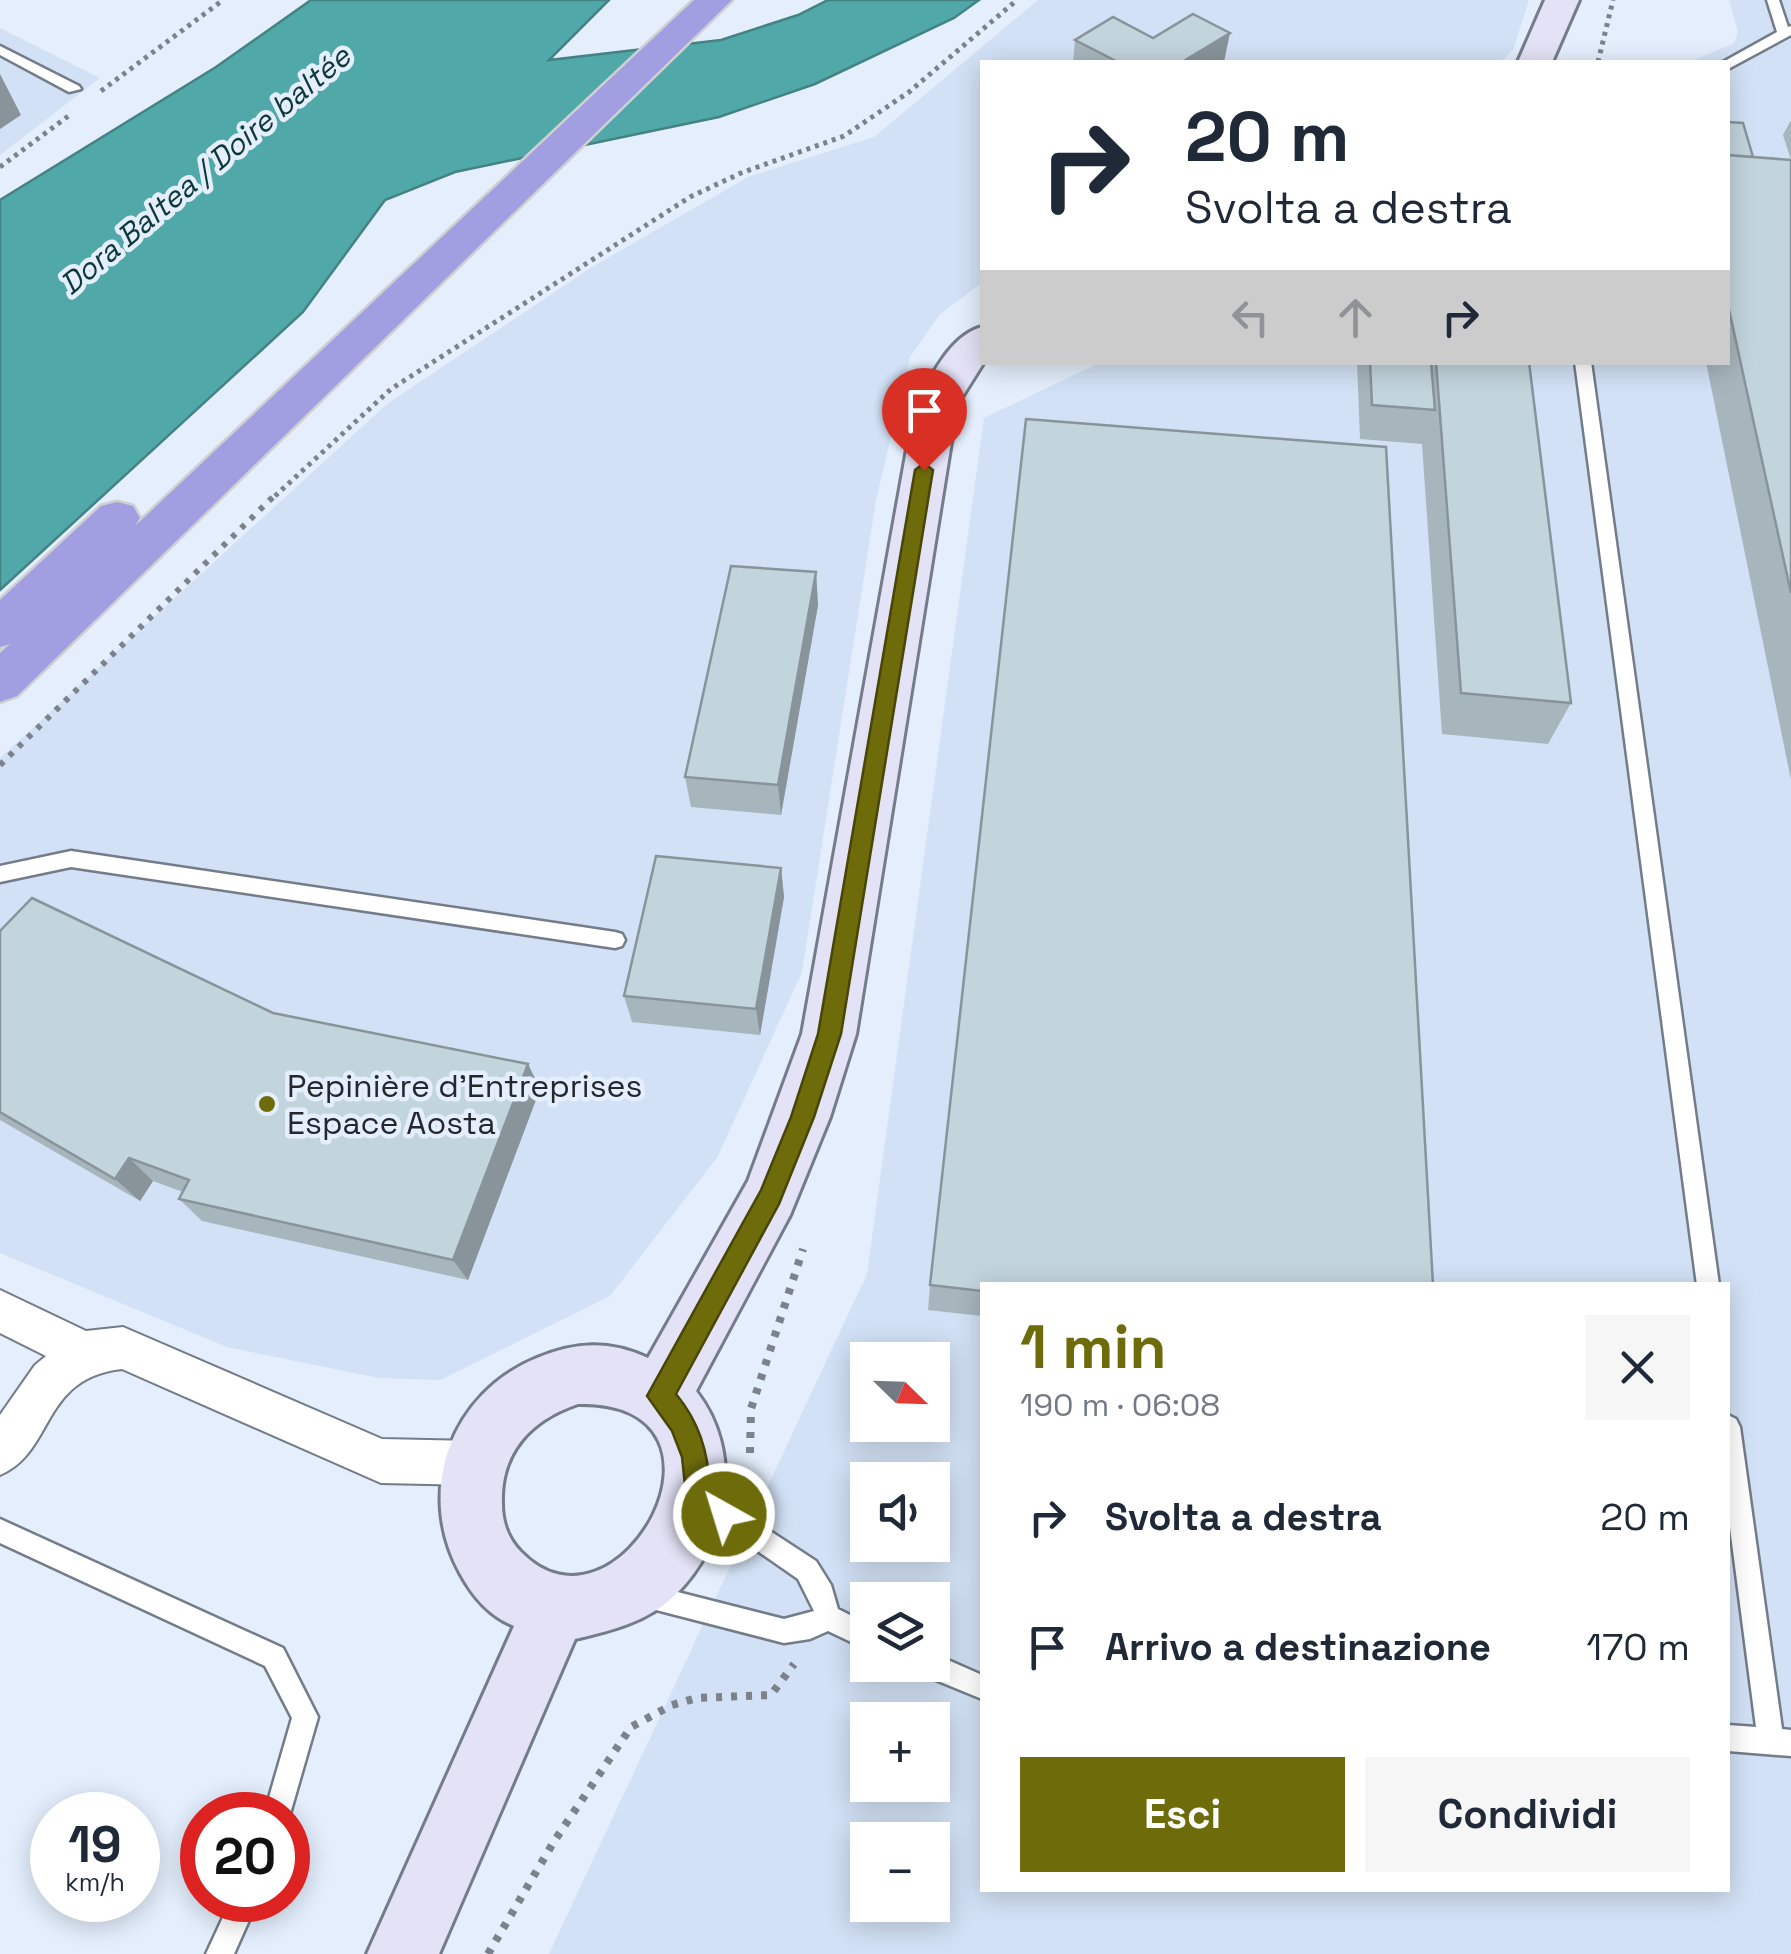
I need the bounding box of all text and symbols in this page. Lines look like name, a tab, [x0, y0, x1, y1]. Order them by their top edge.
water label: Dora Baltea / Doire baltée	[51, 36, 359, 303]
text: 20 m	[1185, 92, 1350, 181]
icon: right	[1020, 100, 1150, 230]
text: Svolta a destra	[1185, 179, 1512, 236]
icon: left	[1223, 290, 1278, 345]
icon: ahead	[1328, 290, 1383, 345]
icon: right	[1433, 290, 1488, 345]
pin	[882, 368, 967, 471]
icon: arrive	[897, 383, 952, 438]
place label: Pepinière d'Entreprises Espace Aosta	[287, 1066, 642, 1143]
marker: Pepinière d'Entreprises Espace Aosta	[256, 1093, 278, 1115]
text: 1 min	[1020, 1309, 1167, 1386]
button: close	[1585, 1315, 1690, 1420]
north arrow	[850, 1342, 950, 1442]
map controls	[850, 1342, 950, 1922]
text: 190 m · 06:08	[1020, 1385, 1220, 1425]
position arrow	[672, 1462, 776, 1566]
button: sound	[850, 1462, 950, 1562]
icon: right	[1020, 1490, 1075, 1545]
text: Svolta a destra	[1105, 1493, 1382, 1541]
text: 20 m	[1600, 1493, 1690, 1541]
button: layers	[850, 1582, 950, 1682]
icon: arrive	[1020, 1620, 1075, 1675]
text: Arrivo a destinazione	[1105, 1623, 1491, 1671]
text: 170 m	[1586, 1623, 1690, 1671]
button: +	[850, 1702, 950, 1802]
button: Esci	[1020, 1757, 1345, 1872]
button: Condividi	[1365, 1757, 1690, 1872]
speed limit sign: 20	[180, 1792, 310, 1922]
text: 19	[68, 1813, 122, 1877]
button: −	[850, 1822, 950, 1922]
text: km/h	[65, 1866, 125, 1898]

